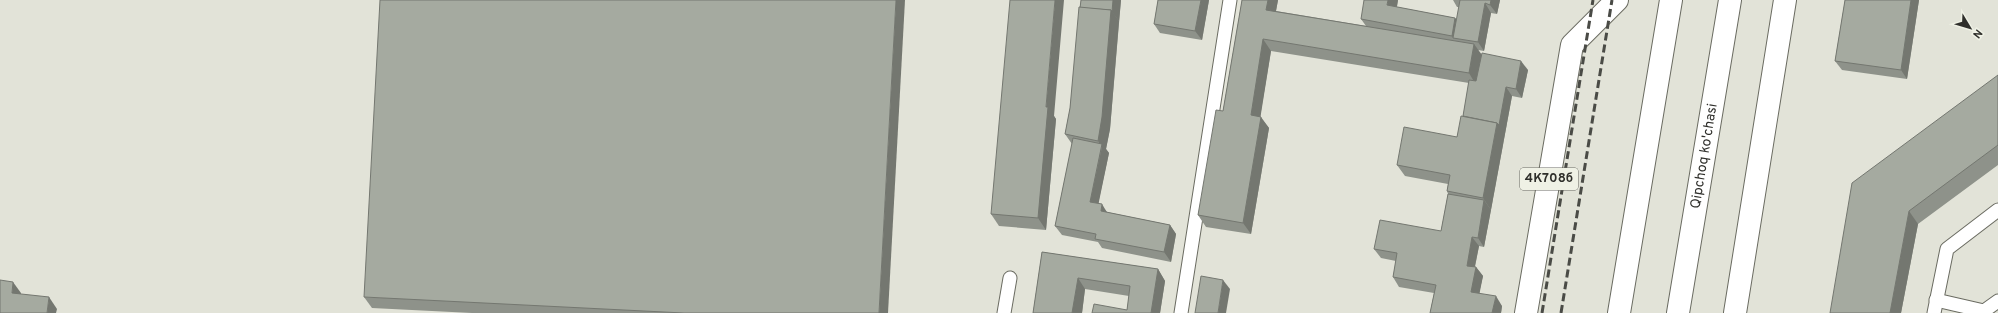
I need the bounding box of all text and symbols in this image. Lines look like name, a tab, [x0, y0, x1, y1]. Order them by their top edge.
north arrow	[1950, 8, 1990, 48]
text: N	[1969, 26, 1985, 41]
street label: Qipchoq ko'chasi	[1687, 102, 1721, 210]
road number: 4К708б	[1520, 168, 1578, 190]

